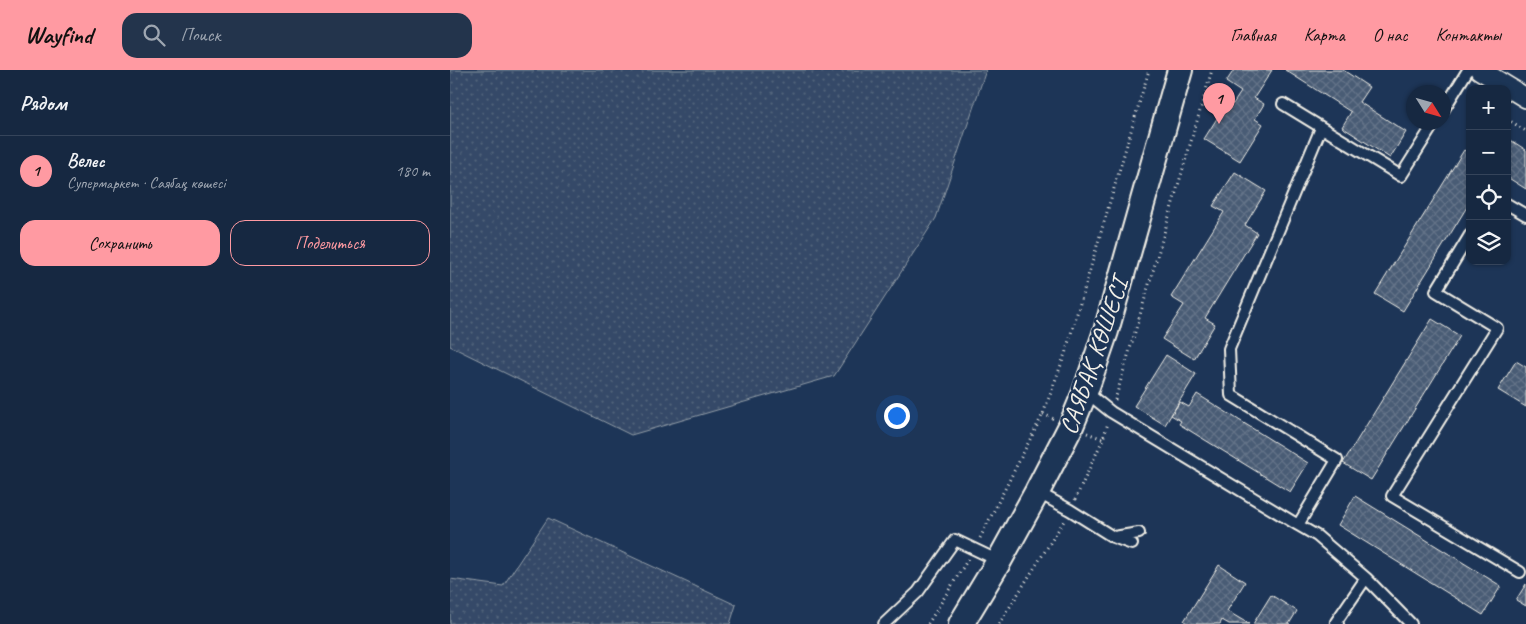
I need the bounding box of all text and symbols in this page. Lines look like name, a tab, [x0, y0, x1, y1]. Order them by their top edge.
search box	[122, 13, 472, 58]
text: Wayfind	[25, 20, 92, 50]
icon: search	[140, 21, 168, 49]
text: Поиск	[180, 23, 220, 47]
text: Главная	[1231, 24, 1276, 46]
text: Карта	[1304, 24, 1345, 46]
text: О нас	[1373, 24, 1408, 46]
text: Контакты	[1436, 24, 1501, 46]
pin: 1	[1203, 83, 1235, 124]
north arrow	[1406, 85, 1451, 130]
map controls	[1466, 85, 1511, 265]
button: +	[1466, 85, 1511, 130]
text: Рядом	[20, 90, 67, 116]
button: −	[1466, 130, 1511, 175]
text: Велес	[67, 149, 105, 173]
text: 1	[32, 161, 40, 181]
text: 180 m	[396, 161, 430, 181]
text: Супермаркет · Саябақ көшесі	[67, 173, 225, 193]
button: locate	[1466, 175, 1511, 220]
button: Сохранить	[20, 220, 220, 266]
button: Поделиться	[230, 220, 430, 266]
button: layers	[1466, 220, 1511, 265]
street label: САЯБАҚ КӨШЕСІ	[1052, 268, 1138, 439]
your location	[884, 403, 910, 429]

